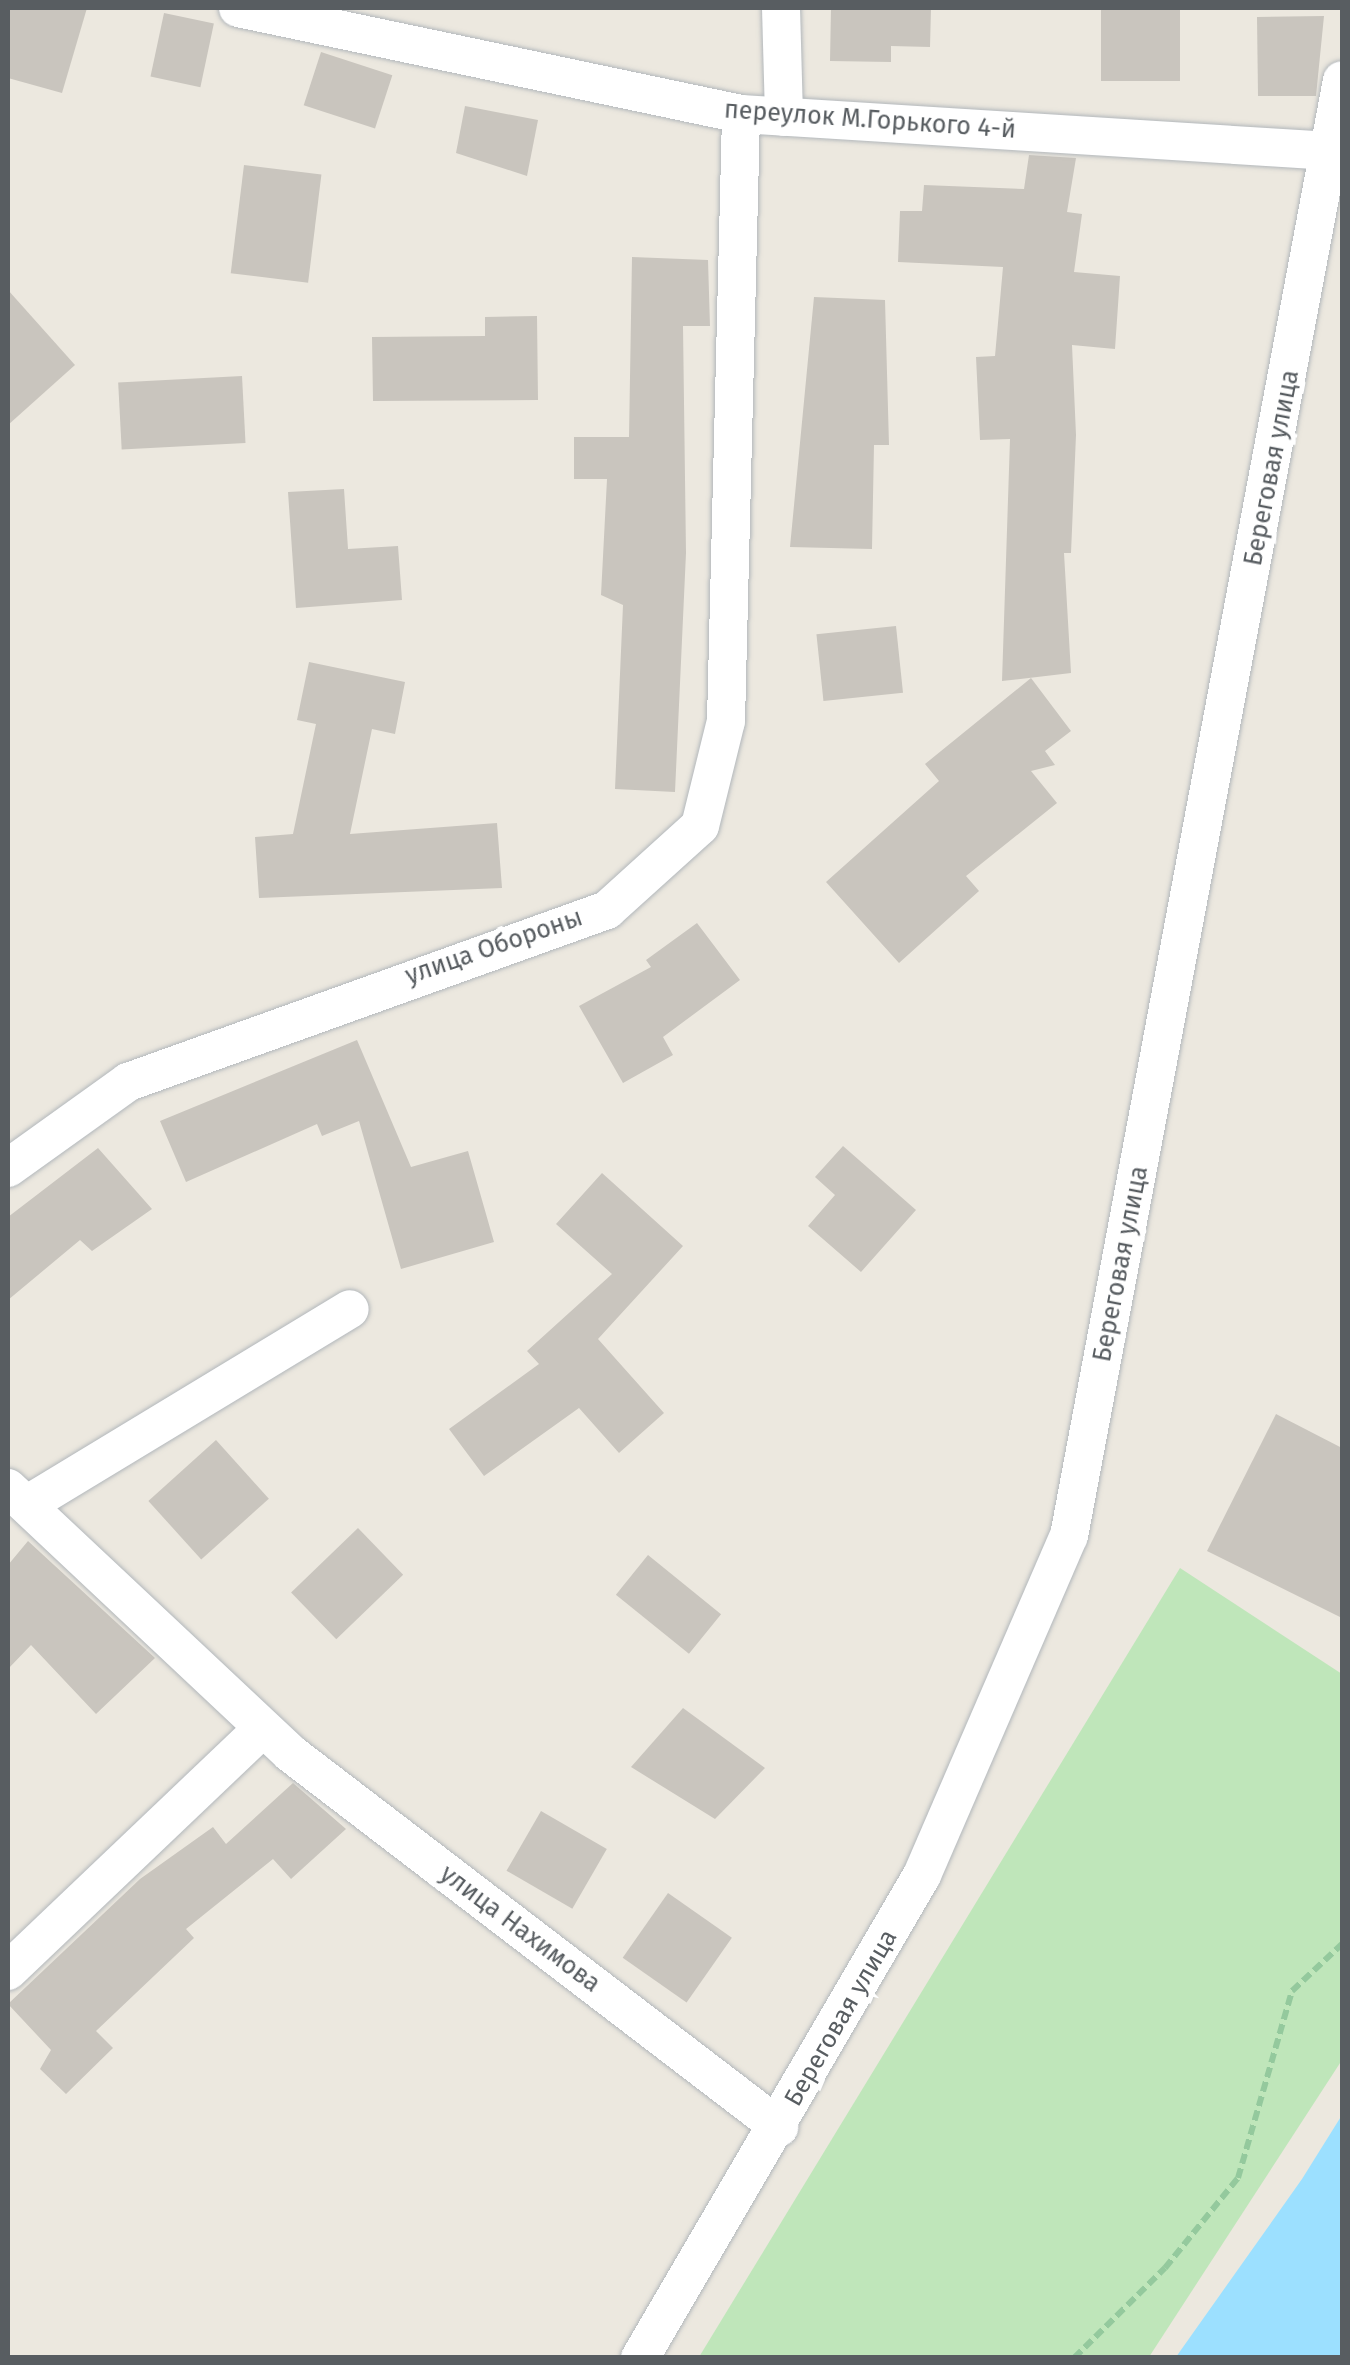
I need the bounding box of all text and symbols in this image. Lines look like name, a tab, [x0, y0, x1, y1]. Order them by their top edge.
street label: переулок М.Горького 4-й	[723, 95, 1017, 145]
street label: Береговая улица	[1238, 368, 1306, 568]
street label: улица Обороны	[402, 903, 586, 991]
street label: Береговая улица	[1087, 1164, 1155, 1364]
street label: улица Нахимова	[434, 1859, 606, 1999]
street label: Береговая улица	[778, 1924, 904, 2112]

